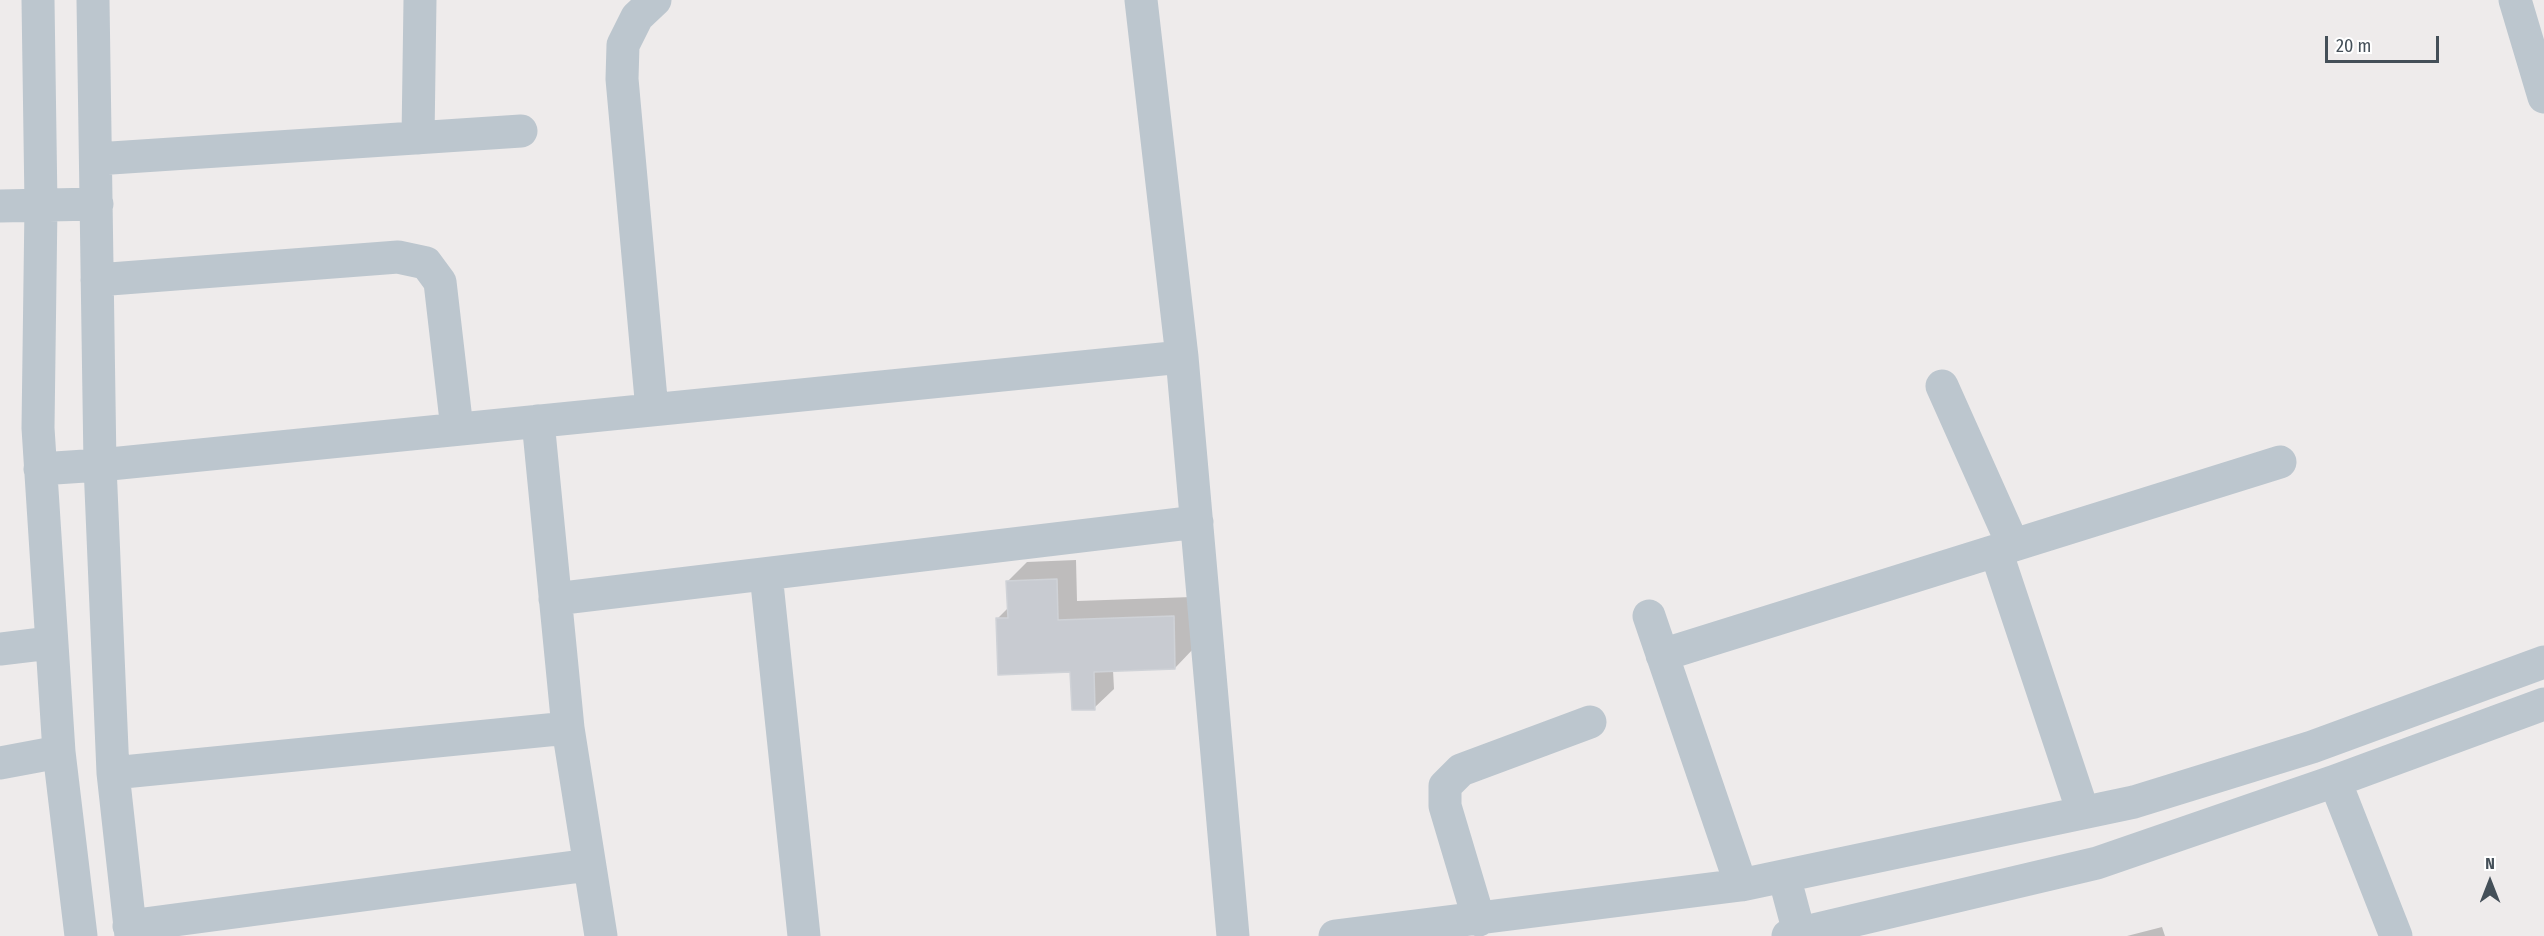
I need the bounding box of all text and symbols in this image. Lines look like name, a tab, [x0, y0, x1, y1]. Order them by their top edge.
scale bar	[2328, 24, 2442, 62]
text: 20 m	[2336, 35, 2371, 57]
north arrow	[2460, 852, 2520, 912]
text: N	[2485, 854, 2495, 873]

